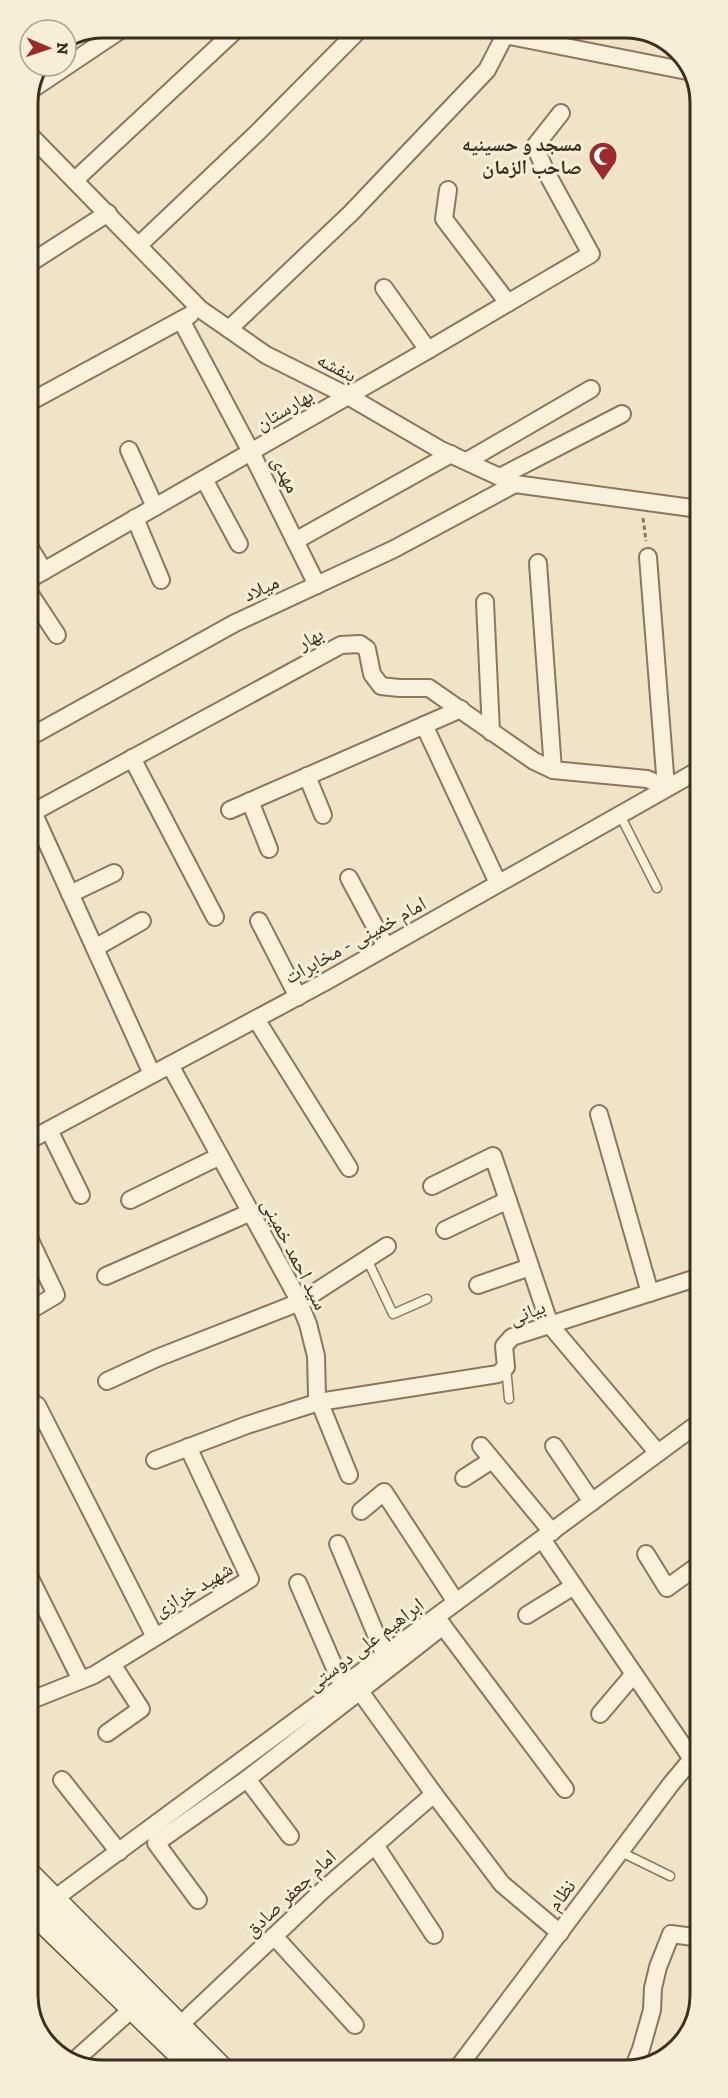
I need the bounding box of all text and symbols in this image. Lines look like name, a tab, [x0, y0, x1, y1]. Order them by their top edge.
north arrow	[18, 18, 78, 78]
text: N	[53, 42, 72, 55]
place label: مسجد و حسینیه صاحب الزمان	[462, 132, 582, 179]
mosque icon: مسجد و حسینیه صاحب الزمان	[587, 140, 619, 182]
street label: بنفشه	[313, 347, 361, 387]
street label: بهارستان	[251, 383, 317, 435]
street label: مهدی	[267, 451, 305, 497]
street label: میلاد	[239, 569, 283, 607]
street label: بهار	[292, 621, 327, 655]
street label: امام خمینی - مخابرات	[280, 891, 431, 991]
street label: سید احمد خمینی	[257, 1194, 333, 1314]
street label: بیانی	[505, 1294, 549, 1330]
street label: شهید خرازی	[149, 1556, 237, 1622]
street label: ابراهیم علی دوستی	[302, 1592, 430, 1697]
street label: امام جعفر صادق	[239, 1844, 342, 1943]
street label: نظام	[542, 1875, 582, 1917]

